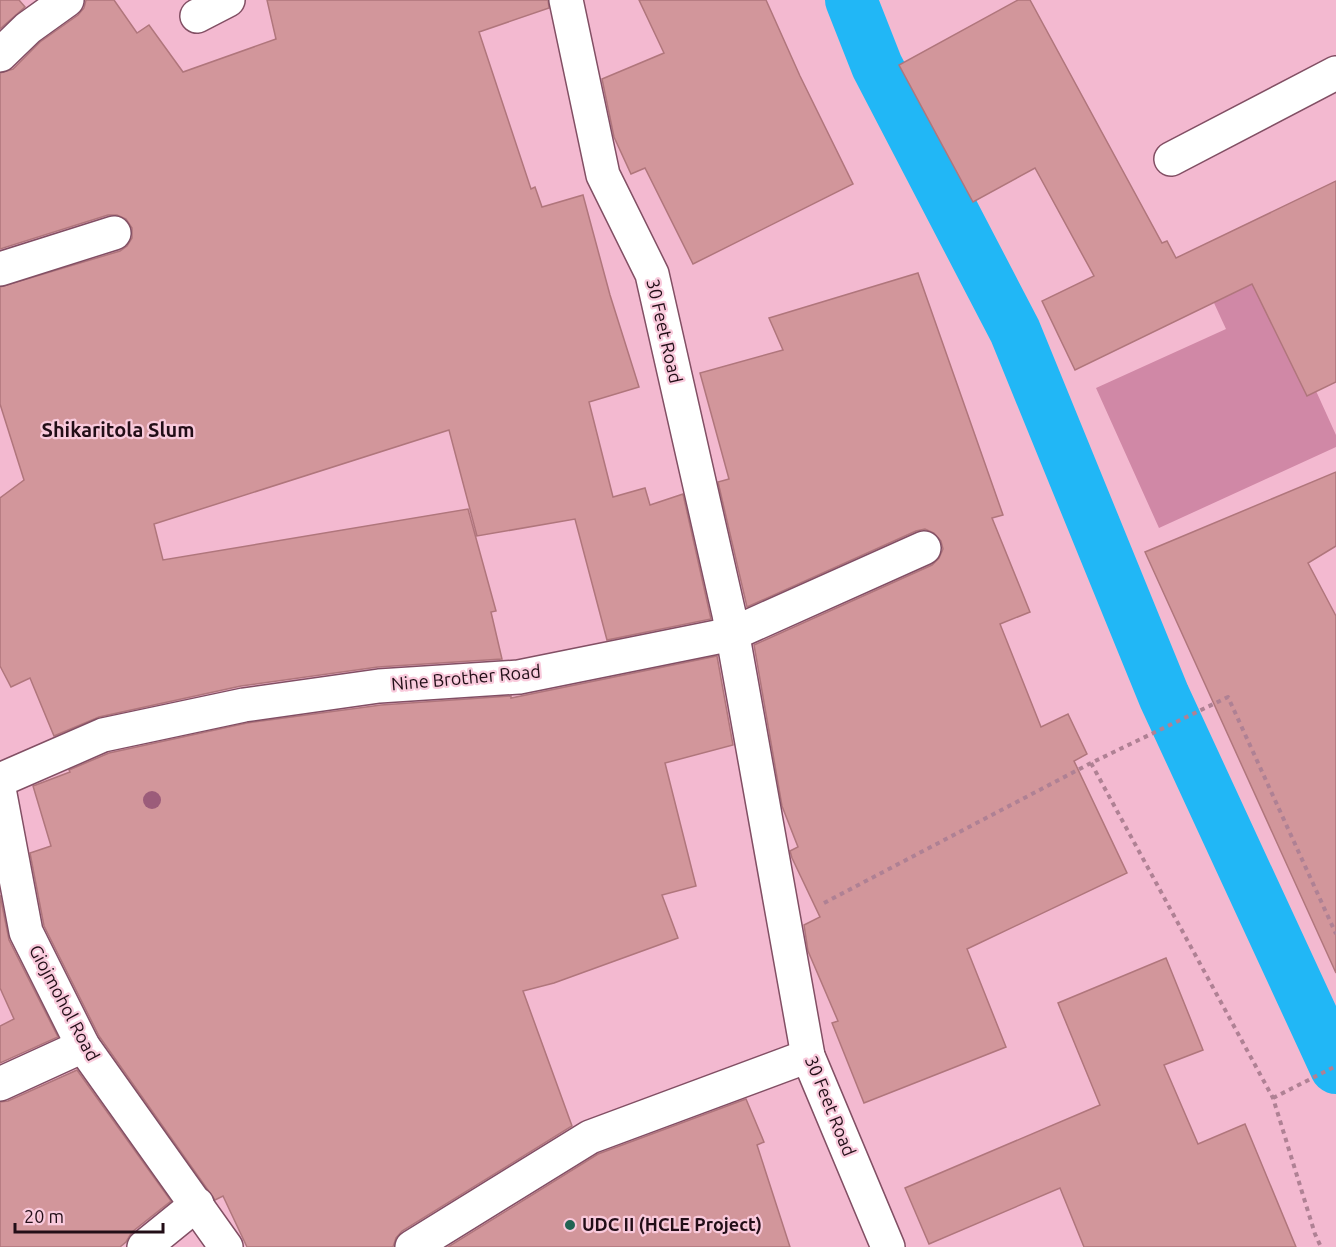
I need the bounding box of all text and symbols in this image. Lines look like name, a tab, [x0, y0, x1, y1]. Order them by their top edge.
street label: 30 Feet Road	[643, 277, 687, 385]
district label: Shikaritola Slum	[42, 418, 194, 441]
street label: Nine Brother Road	[390, 661, 542, 694]
street label: Giojmohol Road	[26, 941, 104, 1064]
street label: 30 Feet Road	[802, 1053, 860, 1159]
scale bar	[15, 1196, 164, 1234]
text: 20 m	[24, 1206, 64, 1226]
place label: UDC II (HCLE Project)	[582, 1214, 762, 1235]
marker: UDC II (HCLE Project)	[563, 1218, 577, 1232]

